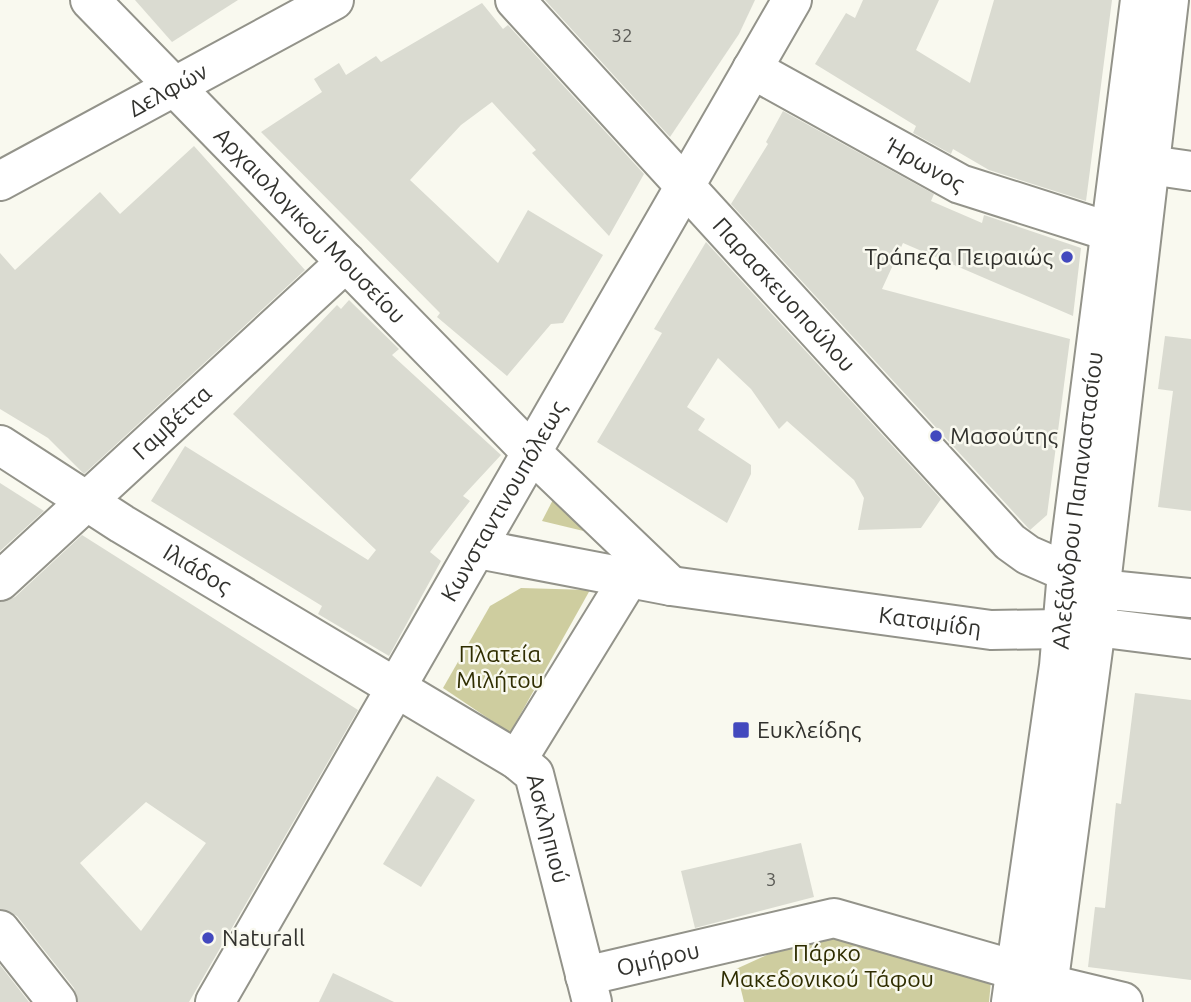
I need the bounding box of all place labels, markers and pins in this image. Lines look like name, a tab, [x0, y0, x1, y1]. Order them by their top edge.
place label: Τράπεζα Πειραιώς	[865, 244, 1053, 270]
marker: Τράπεζα Πειραιώς	[1059, 249, 1075, 265]
place label: Μασούτης	[950, 423, 1058, 449]
marker: Μασούτης	[928, 428, 944, 444]
place label: Ευκλείδης	[757, 717, 861, 743]
marker: Ευκλείδης	[731, 720, 751, 740]
place label: Naturall	[222, 925, 305, 950]
marker: Naturall	[200, 930, 216, 946]

